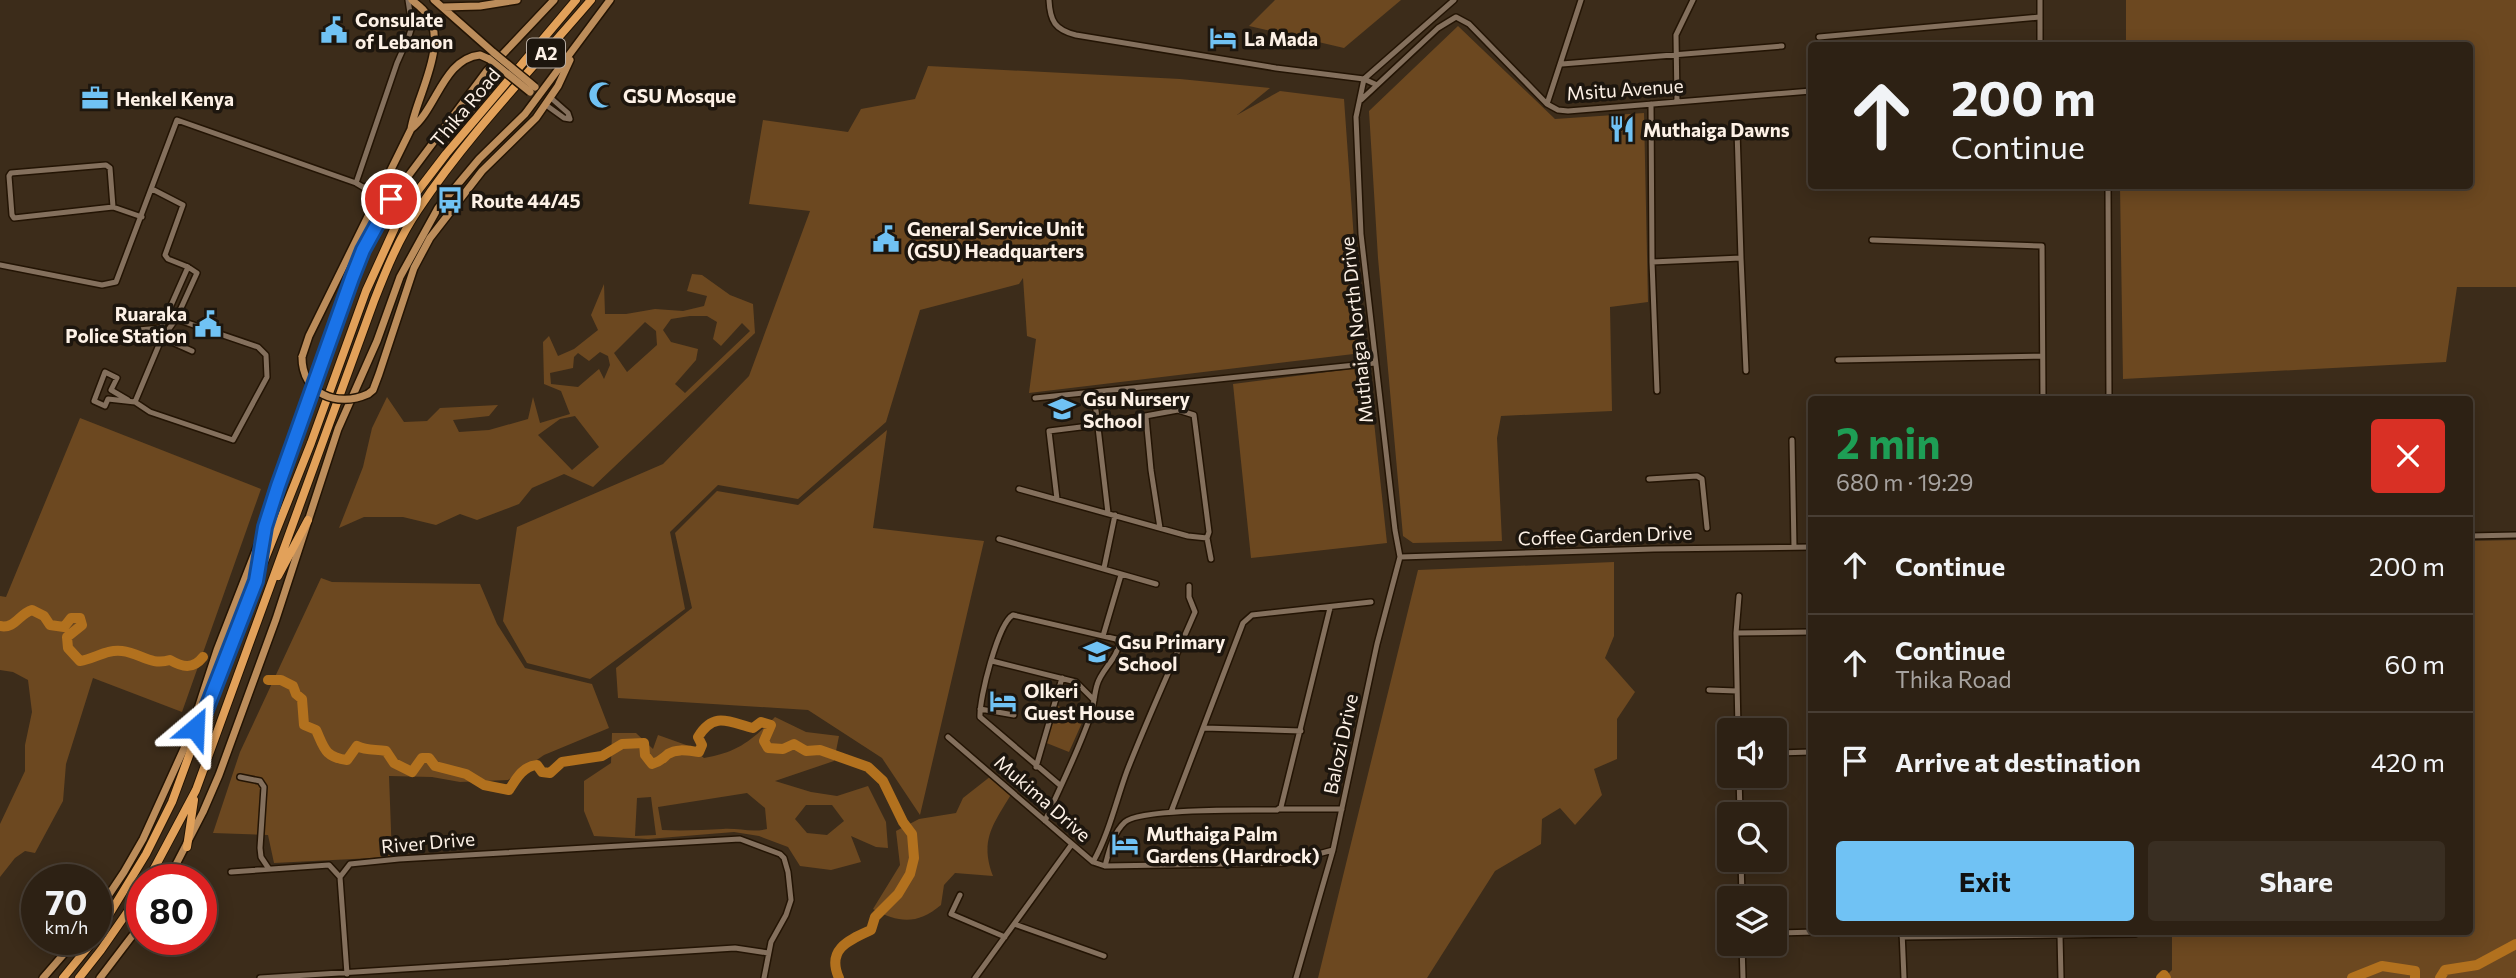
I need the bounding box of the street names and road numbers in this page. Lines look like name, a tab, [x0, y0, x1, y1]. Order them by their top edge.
road number: A2	[527, 38, 565, 68]
street label: Thika Road	[425, 63, 505, 151]
street label: Msitu Avenue	[1566, 73, 1684, 105]
street label: Muthaiga North Drive	[1335, 236, 1377, 424]
street label: Coffee Garden Drive	[1517, 520, 1693, 550]
street label: Balozi Drive	[1318, 692, 1362, 796]
street label: Mukima Drive	[990, 750, 1096, 846]
street label: River Drive	[380, 826, 476, 858]

